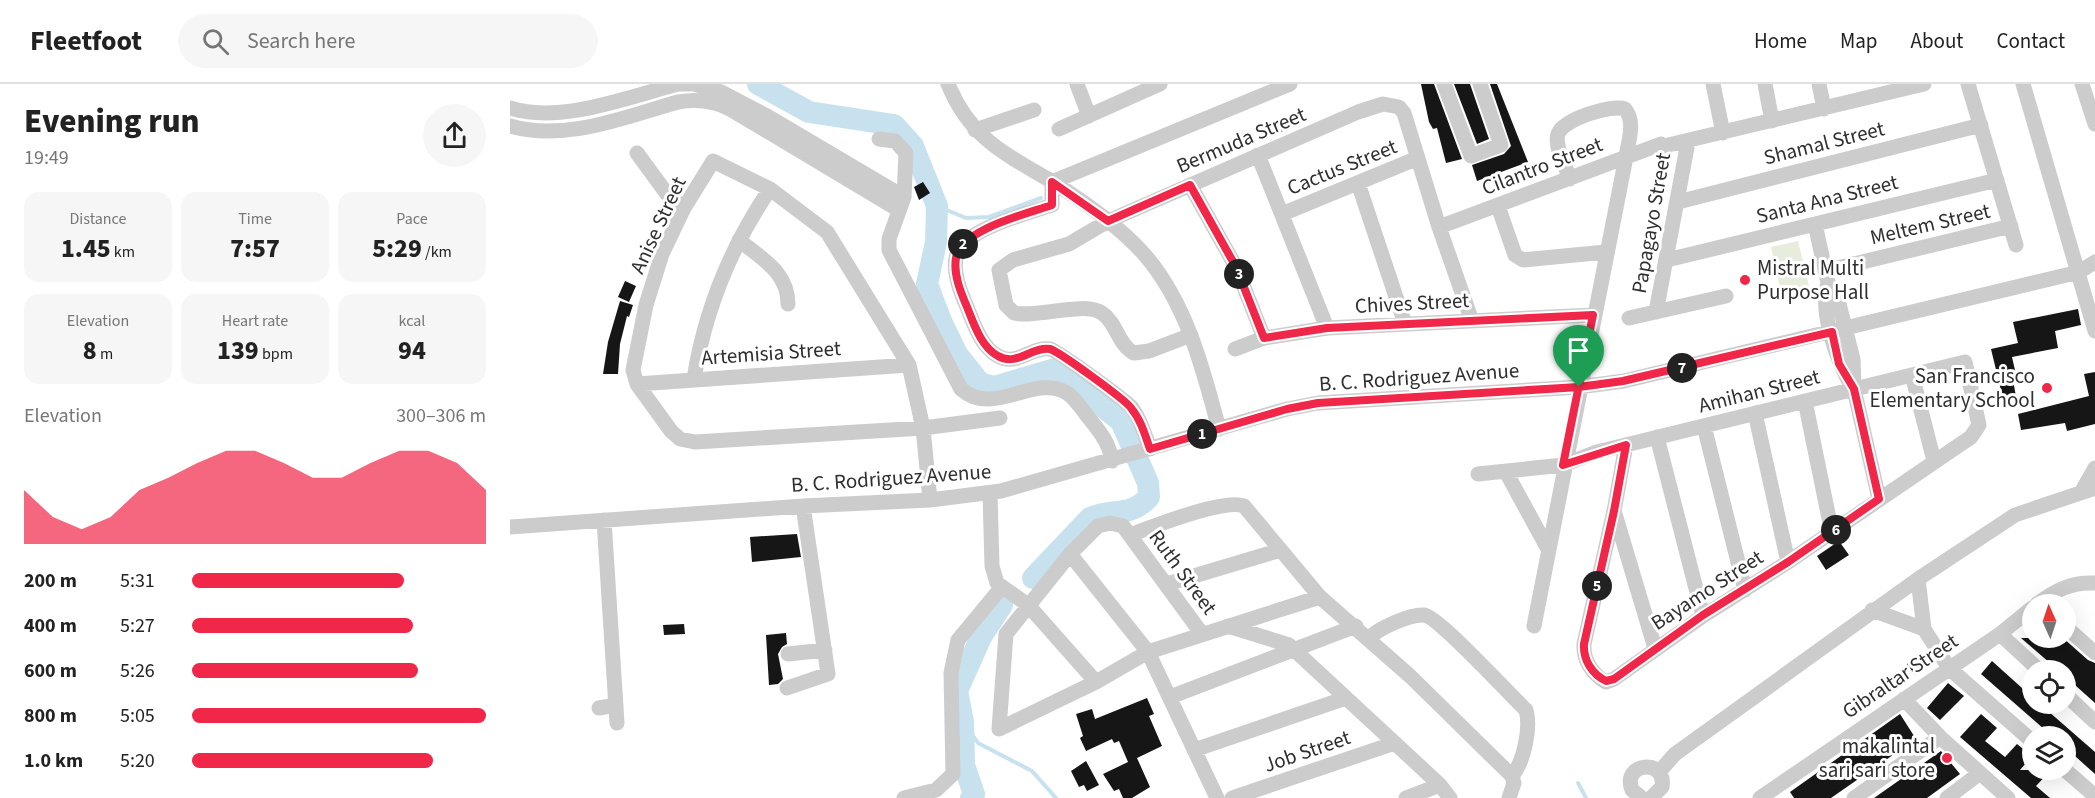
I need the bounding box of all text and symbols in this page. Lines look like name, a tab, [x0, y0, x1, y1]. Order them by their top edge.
search box	[178, 14, 598, 68]
text: Fleetfoot	[30, 21, 142, 61]
icon: search	[199, 25, 232, 58]
text: Search here	[247, 25, 355, 57]
text: Home	[1754, 26, 1807, 56]
text: Map	[1840, 26, 1878, 56]
text: About	[1911, 26, 1963, 56]
text: Contact	[1996, 26, 2065, 56]
text: Evening run	[24, 98, 200, 145]
street label: Bermuda Street	[1172, 99, 1310, 181]
button: share	[423, 104, 486, 167]
street label: Shamal Street	[1761, 114, 1887, 172]
street label: Cilantro Street	[1477, 129, 1607, 203]
street label: Cactus Street	[1283, 131, 1401, 203]
text: 19:49	[24, 144, 69, 172]
street label: Papagayo Street	[1624, 150, 1678, 296]
street label: Santa Ana Street	[1753, 167, 1901, 231]
street label: Anise Street	[622, 171, 694, 279]
street label: Meltem Street	[1867, 196, 1993, 252]
text: Distance	[70, 208, 126, 230]
text: Time	[238, 208, 272, 230]
text: Pace	[396, 208, 428, 230]
pin: 2	[948, 229, 978, 259]
text: 1.45	[61, 230, 111, 267]
text: 7:57	[230, 230, 280, 267]
text: 5:29	[372, 230, 422, 267]
text: 2	[959, 233, 967, 255]
text: km	[111, 241, 135, 263]
text: /km	[422, 241, 452, 263]
place label: Mistral Multi Purpose Hall	[1757, 253, 1869, 307]
pin: 3	[1224, 259, 1254, 289]
text: 3	[1235, 263, 1243, 285]
marker: Mistral Multi Purpose Hall	[1738, 273, 1752, 287]
street label: Chives Street	[1354, 285, 1470, 321]
text: Elevation	[67, 310, 129, 332]
text: Heart rate	[222, 310, 288, 332]
text: kcal	[399, 310, 425, 332]
pin	[1553, 325, 1604, 387]
text: 8	[83, 332, 97, 369]
text: 139	[217, 332, 259, 369]
text: 94	[398, 332, 426, 369]
street label: Artemisia Street	[700, 333, 842, 373]
icon: arrive	[1562, 334, 1595, 367]
text: m	[97, 343, 113, 365]
text: bpm	[259, 343, 293, 365]
pin: 7	[1667, 353, 1697, 383]
street label: B. C. Rodriguez Avenue	[1318, 355, 1520, 399]
text: 7	[1678, 357, 1686, 379]
street label: Amihan Street	[1695, 361, 1823, 421]
place label: San Francisco Elementary School	[1869, 361, 2035, 415]
marker: San Francisco Elementary School	[2040, 381, 2054, 395]
text: Elevation	[24, 402, 102, 430]
text: 300–306 m	[396, 402, 486, 430]
pin: 1	[1187, 419, 1217, 449]
text: 1	[1198, 423, 1206, 445]
street label: B. C. Rodriguez Avenue	[790, 456, 992, 500]
pin: 6	[1821, 515, 1851, 545]
text: 6	[1832, 519, 1840, 541]
street label: Ruth Street	[1142, 523, 1224, 621]
street label: Bayamo Street	[1645, 542, 1769, 638]
text: 200 m	[24, 567, 77, 595]
text: 5:31	[120, 567, 155, 595]
pin: 5	[1582, 571, 1612, 601]
text: 5	[1593, 575, 1601, 597]
north arrow	[2022, 594, 2076, 648]
map controls	[2022, 594, 2076, 780]
text: 400 m	[24, 612, 77, 640]
text: 5:27	[120, 612, 155, 640]
street label: Gibraltar Street	[1836, 626, 1964, 726]
text: 600 m	[24, 657, 77, 685]
text: 5:26	[120, 657, 155, 685]
button: locate	[2022, 660, 2076, 714]
text: 800 m	[24, 702, 77, 730]
text: 5:05	[120, 702, 155, 730]
street label: Job Street	[1260, 722, 1354, 780]
button: layers	[2022, 726, 2076, 780]
place label: makalintal sari sari store	[1819, 731, 1935, 785]
text: 1.0 km	[24, 747, 83, 775]
text: 5:20	[120, 747, 155, 775]
marker: makalintal sari sari store	[1940, 751, 1954, 765]

